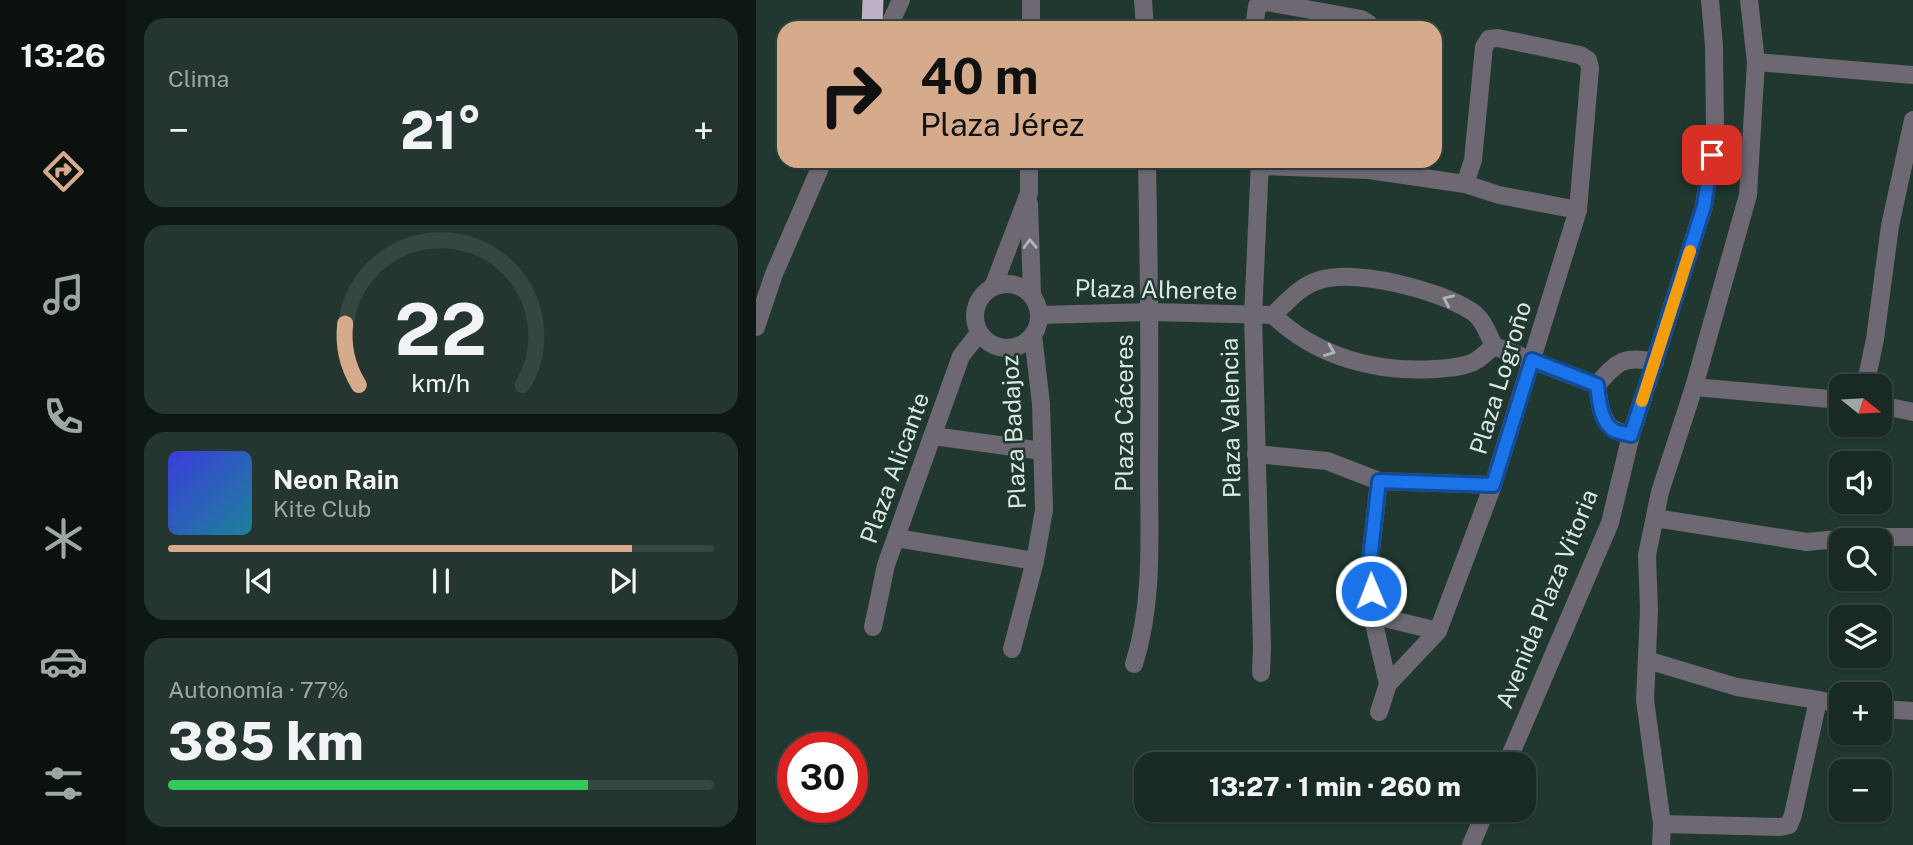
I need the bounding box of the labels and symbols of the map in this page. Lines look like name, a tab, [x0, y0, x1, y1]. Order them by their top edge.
pin	[1682, 125, 1742, 185]
one-way arrow	[1023, 238, 1038, 249]
street label: Plaza Alherete	[1074, 274, 1238, 304]
one-way arrow	[1443, 294, 1455, 308]
street label: Plaza Logroño	[1463, 298, 1537, 458]
street label: Plaza Cáceres	[1110, 334, 1138, 492]
street label: Plaza Valencia	[1215, 338, 1245, 498]
one-way arrow	[1323, 343, 1335, 357]
street label: Plaza Badajoz	[995, 354, 1031, 510]
north arrow	[1829, 374, 1892, 438]
street label: Plaza Alicante	[854, 388, 934, 547]
street label: Avenida Plaza Vitoria	[1489, 485, 1603, 712]
position arrow	[1334, 554, 1408, 628]
speed limit sign: 30	[777, 732, 868, 823]

